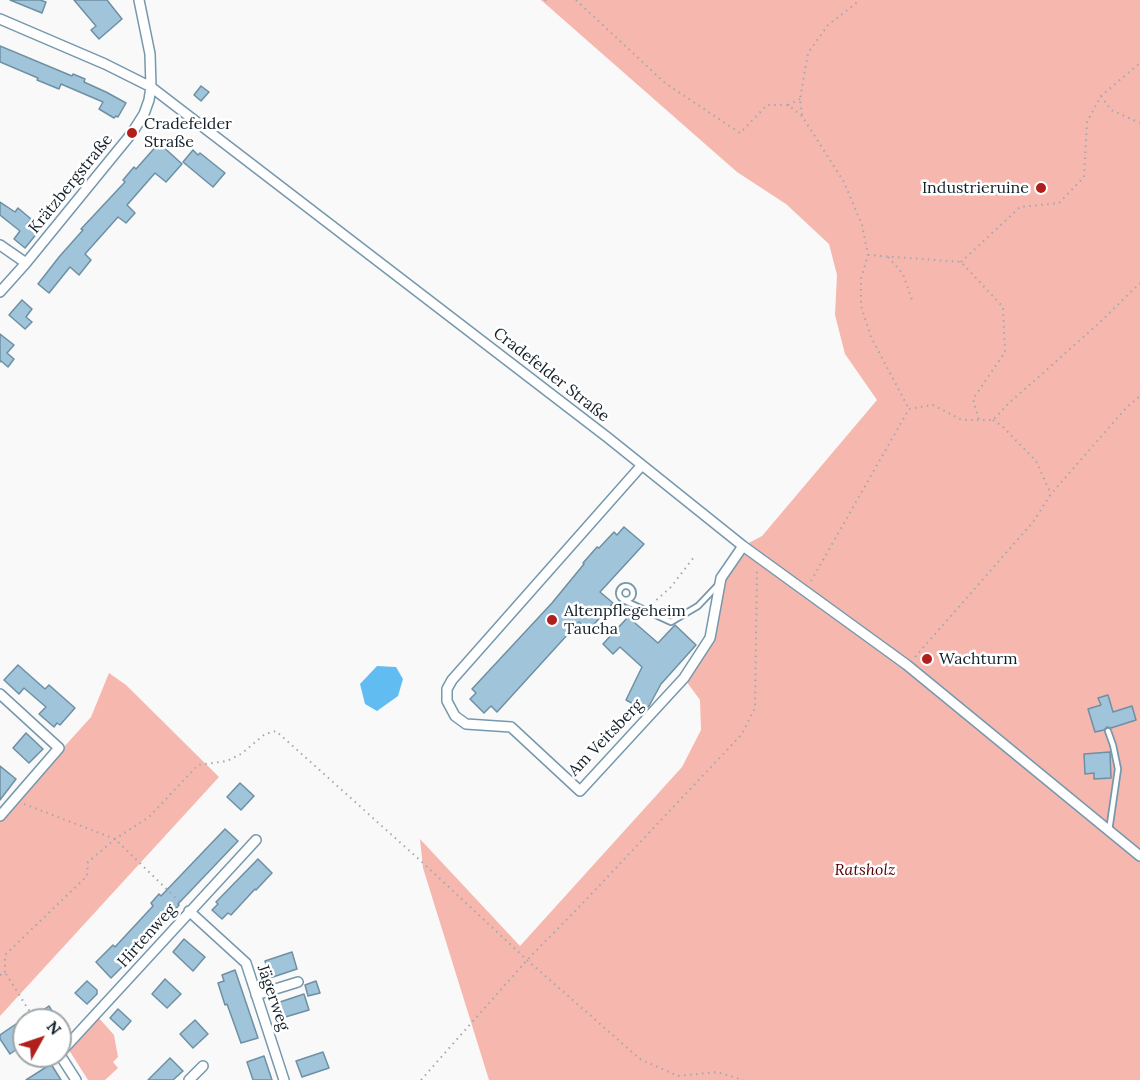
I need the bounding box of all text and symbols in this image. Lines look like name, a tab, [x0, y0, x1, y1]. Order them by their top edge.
place label: Cradefelder Straße	[144, 114, 232, 152]
marker: Cradefelder Straße	[125, 126, 139, 140]
street label: Krätzbergstraße	[25, 130, 117, 238]
place label: Industrieruine	[922, 178, 1029, 198]
marker: Industrieruine	[1034, 181, 1048, 195]
street label: Cradefelder Straße	[489, 324, 613, 426]
place label: Altenpflegeheim Taucha	[564, 601, 686, 639]
marker: Altenpflegeheim Taucha	[545, 613, 559, 627]
place label: Wachturm	[939, 649, 1017, 669]
marker: Wachturm	[920, 652, 934, 666]
street label: Am Veitsberg	[565, 696, 647, 780]
park label: Ratsholz	[835, 860, 895, 880]
street label: Hirtenweg	[114, 900, 180, 972]
street label: Jägerweg	[253, 962, 293, 1034]
north arrow	[12, 1008, 72, 1068]
text: N	[43, 1017, 66, 1039]

